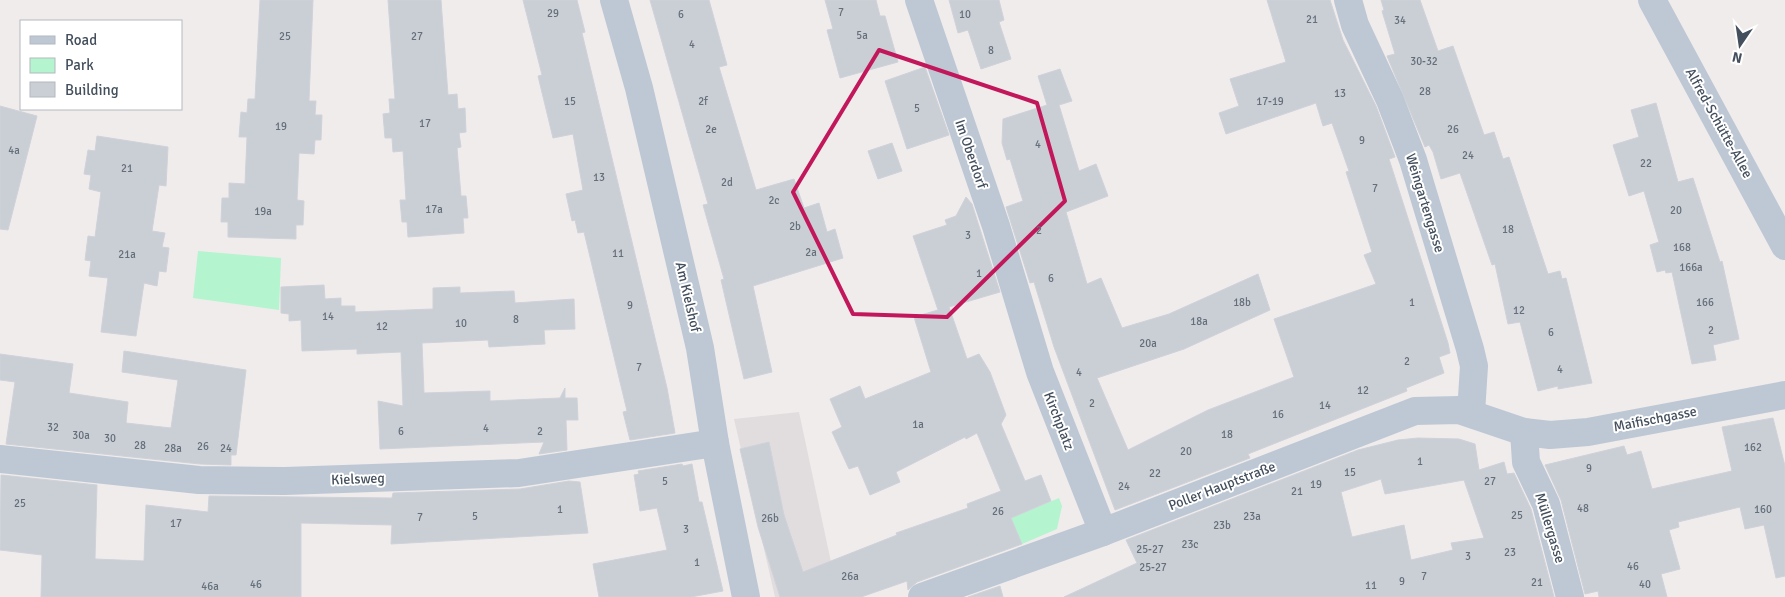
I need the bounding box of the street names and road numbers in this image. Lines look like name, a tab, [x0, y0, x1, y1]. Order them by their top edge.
street label: Alfred-Schütte-Allee	[1682, 65, 1756, 181]
street label: Im Oberdorf	[951, 117, 991, 192]
street label: Weingartengasse	[1402, 151, 1448, 255]
street label: Am Kielshof	[672, 260, 705, 335]
street label: Kirchplatz	[1040, 389, 1078, 453]
street label: Maifischgasse	[1612, 403, 1698, 435]
street label: Poller Hauptstraße	[1166, 458, 1278, 514]
street label: Kielsweg	[331, 470, 385, 488]
street label: Müllergasse	[1531, 491, 1569, 565]

